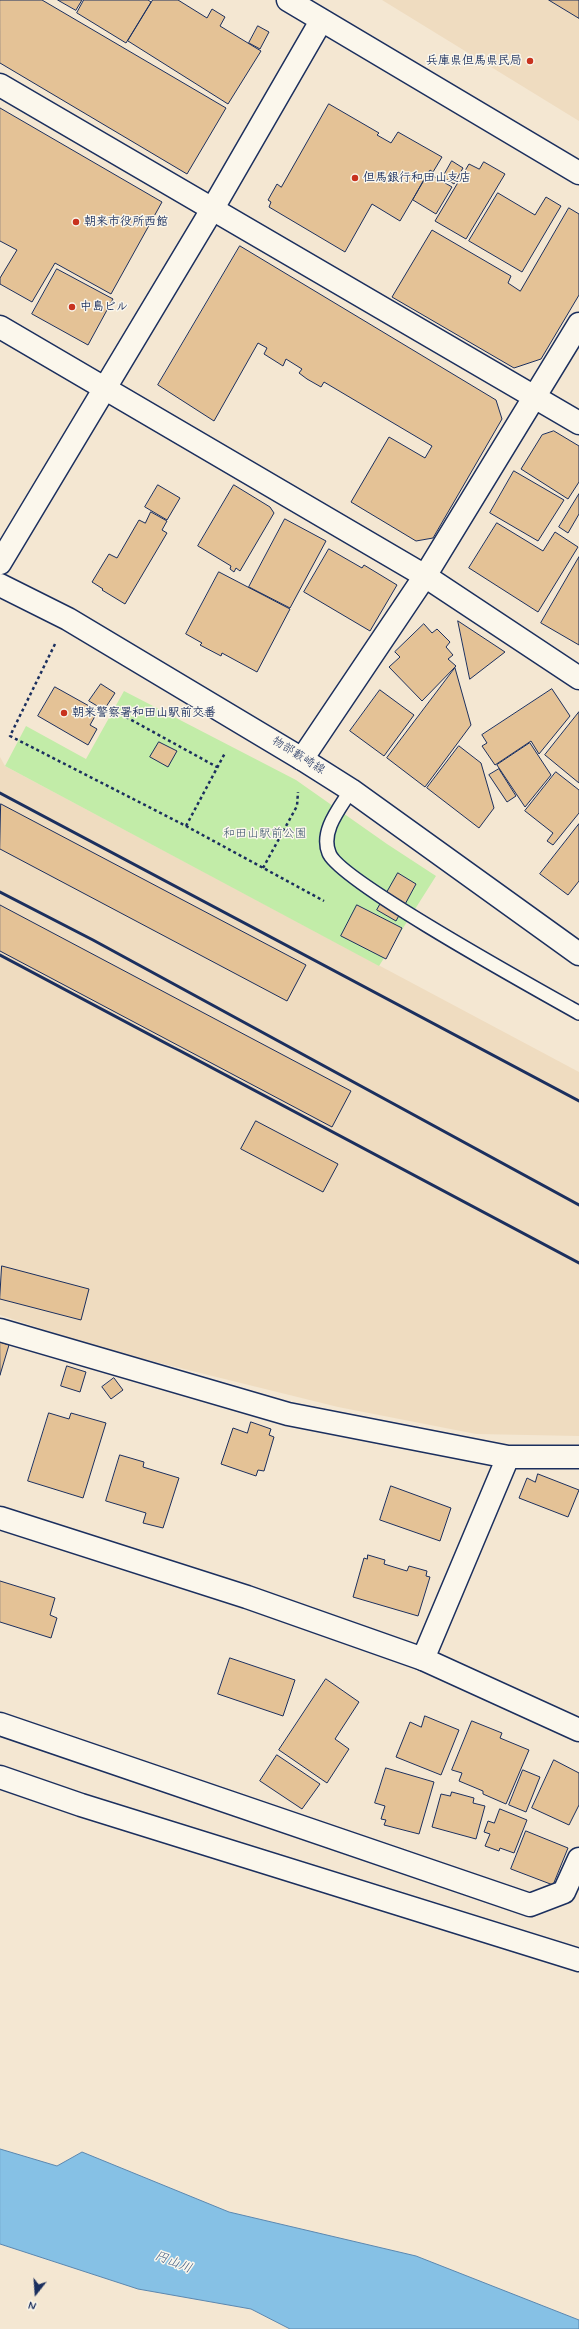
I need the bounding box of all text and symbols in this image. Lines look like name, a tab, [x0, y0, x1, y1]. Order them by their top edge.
place label: 兵庫県但馬県民局	[426, 54, 522, 68]
marker: 兵庫県但馬県民局	[525, 56, 535, 66]
place label: 但馬銀行和田山支店	[363, 171, 471, 185]
marker: 但馬銀行和田山支店	[350, 173, 360, 183]
place label: 朝来市役所西館	[84, 215, 168, 229]
marker: 朝来市役所西館	[71, 217, 81, 227]
place label: 中島ビル	[80, 300, 128, 314]
marker: 中島ビル	[67, 302, 77, 312]
place label: 朝来警察署和田山駅前交番	[72, 706, 216, 720]
marker: 朝来警察署和田山駅前交番	[59, 708, 69, 718]
street label: 物部藪崎線	[269, 734, 327, 778]
park label: 和田山駅前公園	[223, 827, 307, 841]
water label: 円山川	[152, 2249, 194, 2277]
north arrow	[16, 2273, 56, 2313]
text: N	[27, 2297, 38, 2312]

